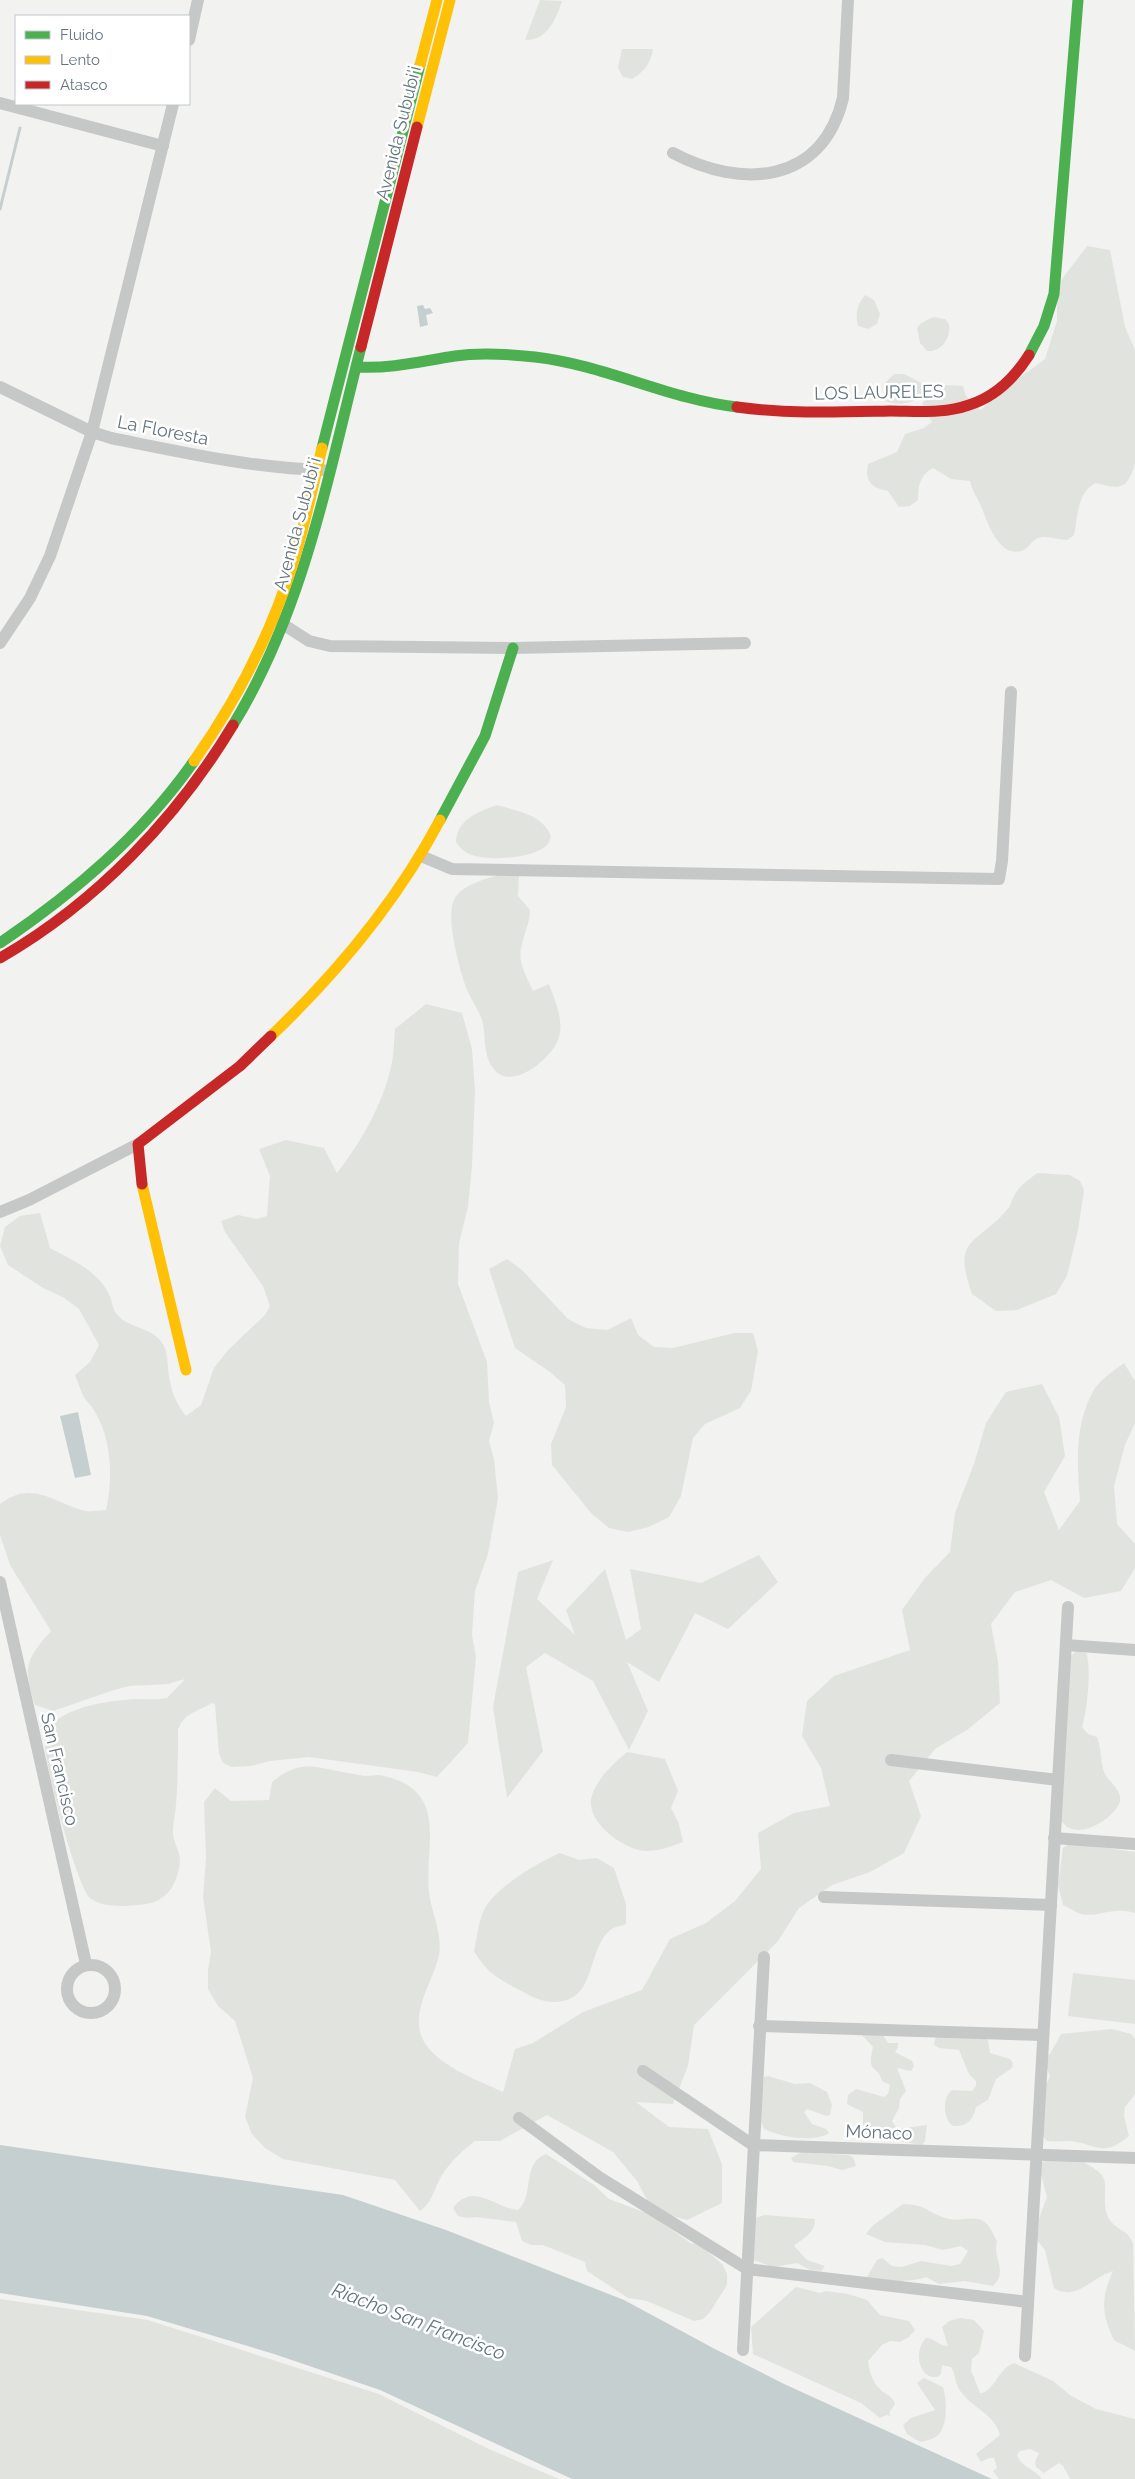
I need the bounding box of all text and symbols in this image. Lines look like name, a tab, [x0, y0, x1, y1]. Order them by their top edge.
legend	[15, 15, 190, 105]
text: Fluido	[60, 26, 103, 44]
text: Lento	[60, 51, 100, 69]
street label: Avenida Sububi'i	[371, 64, 425, 202]
text: Atasco	[60, 76, 107, 94]
street label: LOS LAURELES	[814, 380, 944, 404]
street label: La Floresta	[116, 411, 210, 449]
street label: Avenida Sububi'i	[269, 455, 325, 593]
street label: San Francisco	[37, 1710, 83, 1828]
street label: Mónaco	[845, 2120, 913, 2144]
water label: Riacho San Francisco	[329, 2278, 509, 2364]

